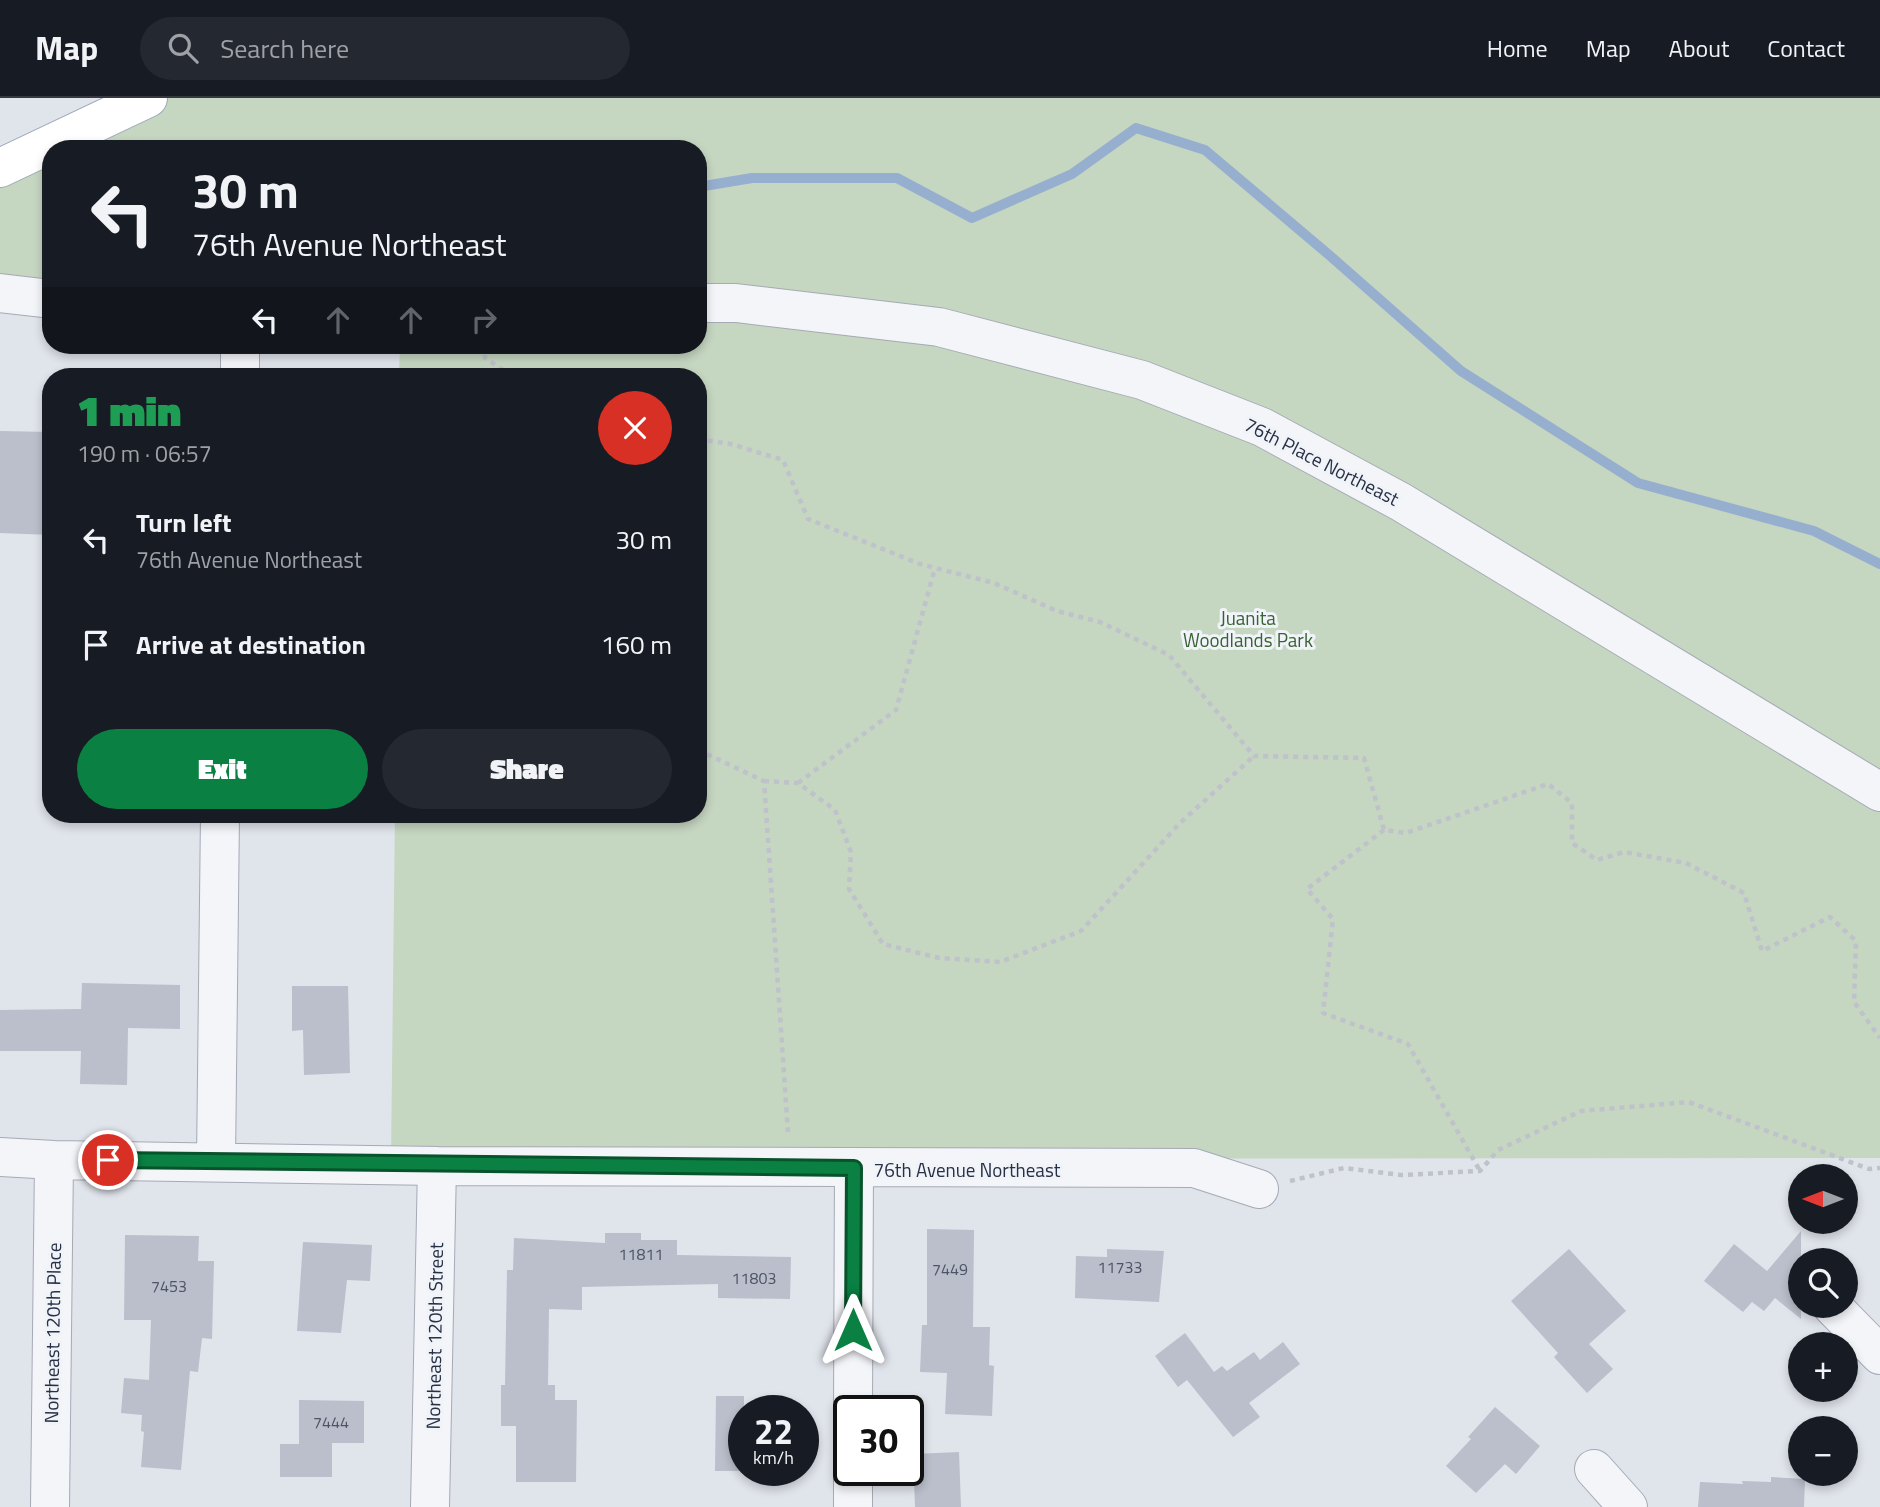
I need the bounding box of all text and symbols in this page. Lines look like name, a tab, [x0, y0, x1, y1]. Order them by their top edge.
search box	[140, 17, 630, 80]
text: Map	[35, 23, 98, 73]
icon: search	[164, 29, 202, 67]
text: Search here	[220, 29, 349, 68]
text: Home	[1487, 30, 1548, 66]
text: Map	[1586, 30, 1631, 66]
text: About	[1669, 30, 1729, 66]
text: Contact	[1767, 30, 1845, 66]
text: 30 m	[192, 152, 299, 227]
icon: left	[77, 168, 168, 259]
text: 76th Avenue Northeast	[192, 220, 507, 268]
icon: left	[246, 301, 284, 339]
icon: ahead	[319, 301, 357, 339]
icon: ahead	[392, 301, 430, 339]
icon: right	[465, 301, 503, 339]
text: 1 min	[77, 378, 181, 442]
button: close	[598, 391, 672, 465]
street label: 76th Place Northeast	[1240, 409, 1405, 513]
text: 190 m · 06:57	[77, 436, 212, 471]
text: Turn left	[136, 503, 231, 542]
text: 30 m	[615, 520, 672, 559]
icon: left	[77, 521, 115, 559]
text: 76th Avenue Northeast	[136, 542, 362, 577]
park label: Juanita Woodlands Park	[1183, 603, 1313, 654]
text: Arrive at destination	[136, 625, 366, 664]
text: 160 m	[601, 625, 672, 664]
icon: arrive	[77, 626, 115, 664]
button: Exit	[77, 729, 368, 809]
button: Share	[382, 729, 672, 809]
pin	[78, 1130, 138, 1190]
icon: arrive	[89, 1141, 127, 1179]
street label: 76th Avenue Northeast	[874, 1155, 1061, 1184]
north arrow	[1788, 1164, 1858, 1234]
map controls	[1788, 1164, 1858, 1486]
street label: Northeast 120th Place	[36, 1242, 68, 1424]
street label: Northeast 120th Street	[418, 1242, 450, 1430]
house number: 11811	[619, 1242, 663, 1266]
button: search	[1788, 1248, 1858, 1318]
house number: 11733	[1098, 1255, 1142, 1279]
house number: 7449	[932, 1257, 968, 1281]
house number: 11803	[732, 1266, 776, 1290]
house number: 7453	[151, 1274, 187, 1298]
position arrow	[816, 1293, 890, 1367]
button: +	[1788, 1332, 1858, 1402]
speed limit sign: 30	[833, 1395, 924, 1486]
text: 22	[754, 1404, 793, 1458]
house number: 7444	[313, 1410, 349, 1434]
button: −	[1788, 1416, 1858, 1486]
text: km/h	[753, 1444, 794, 1471]

